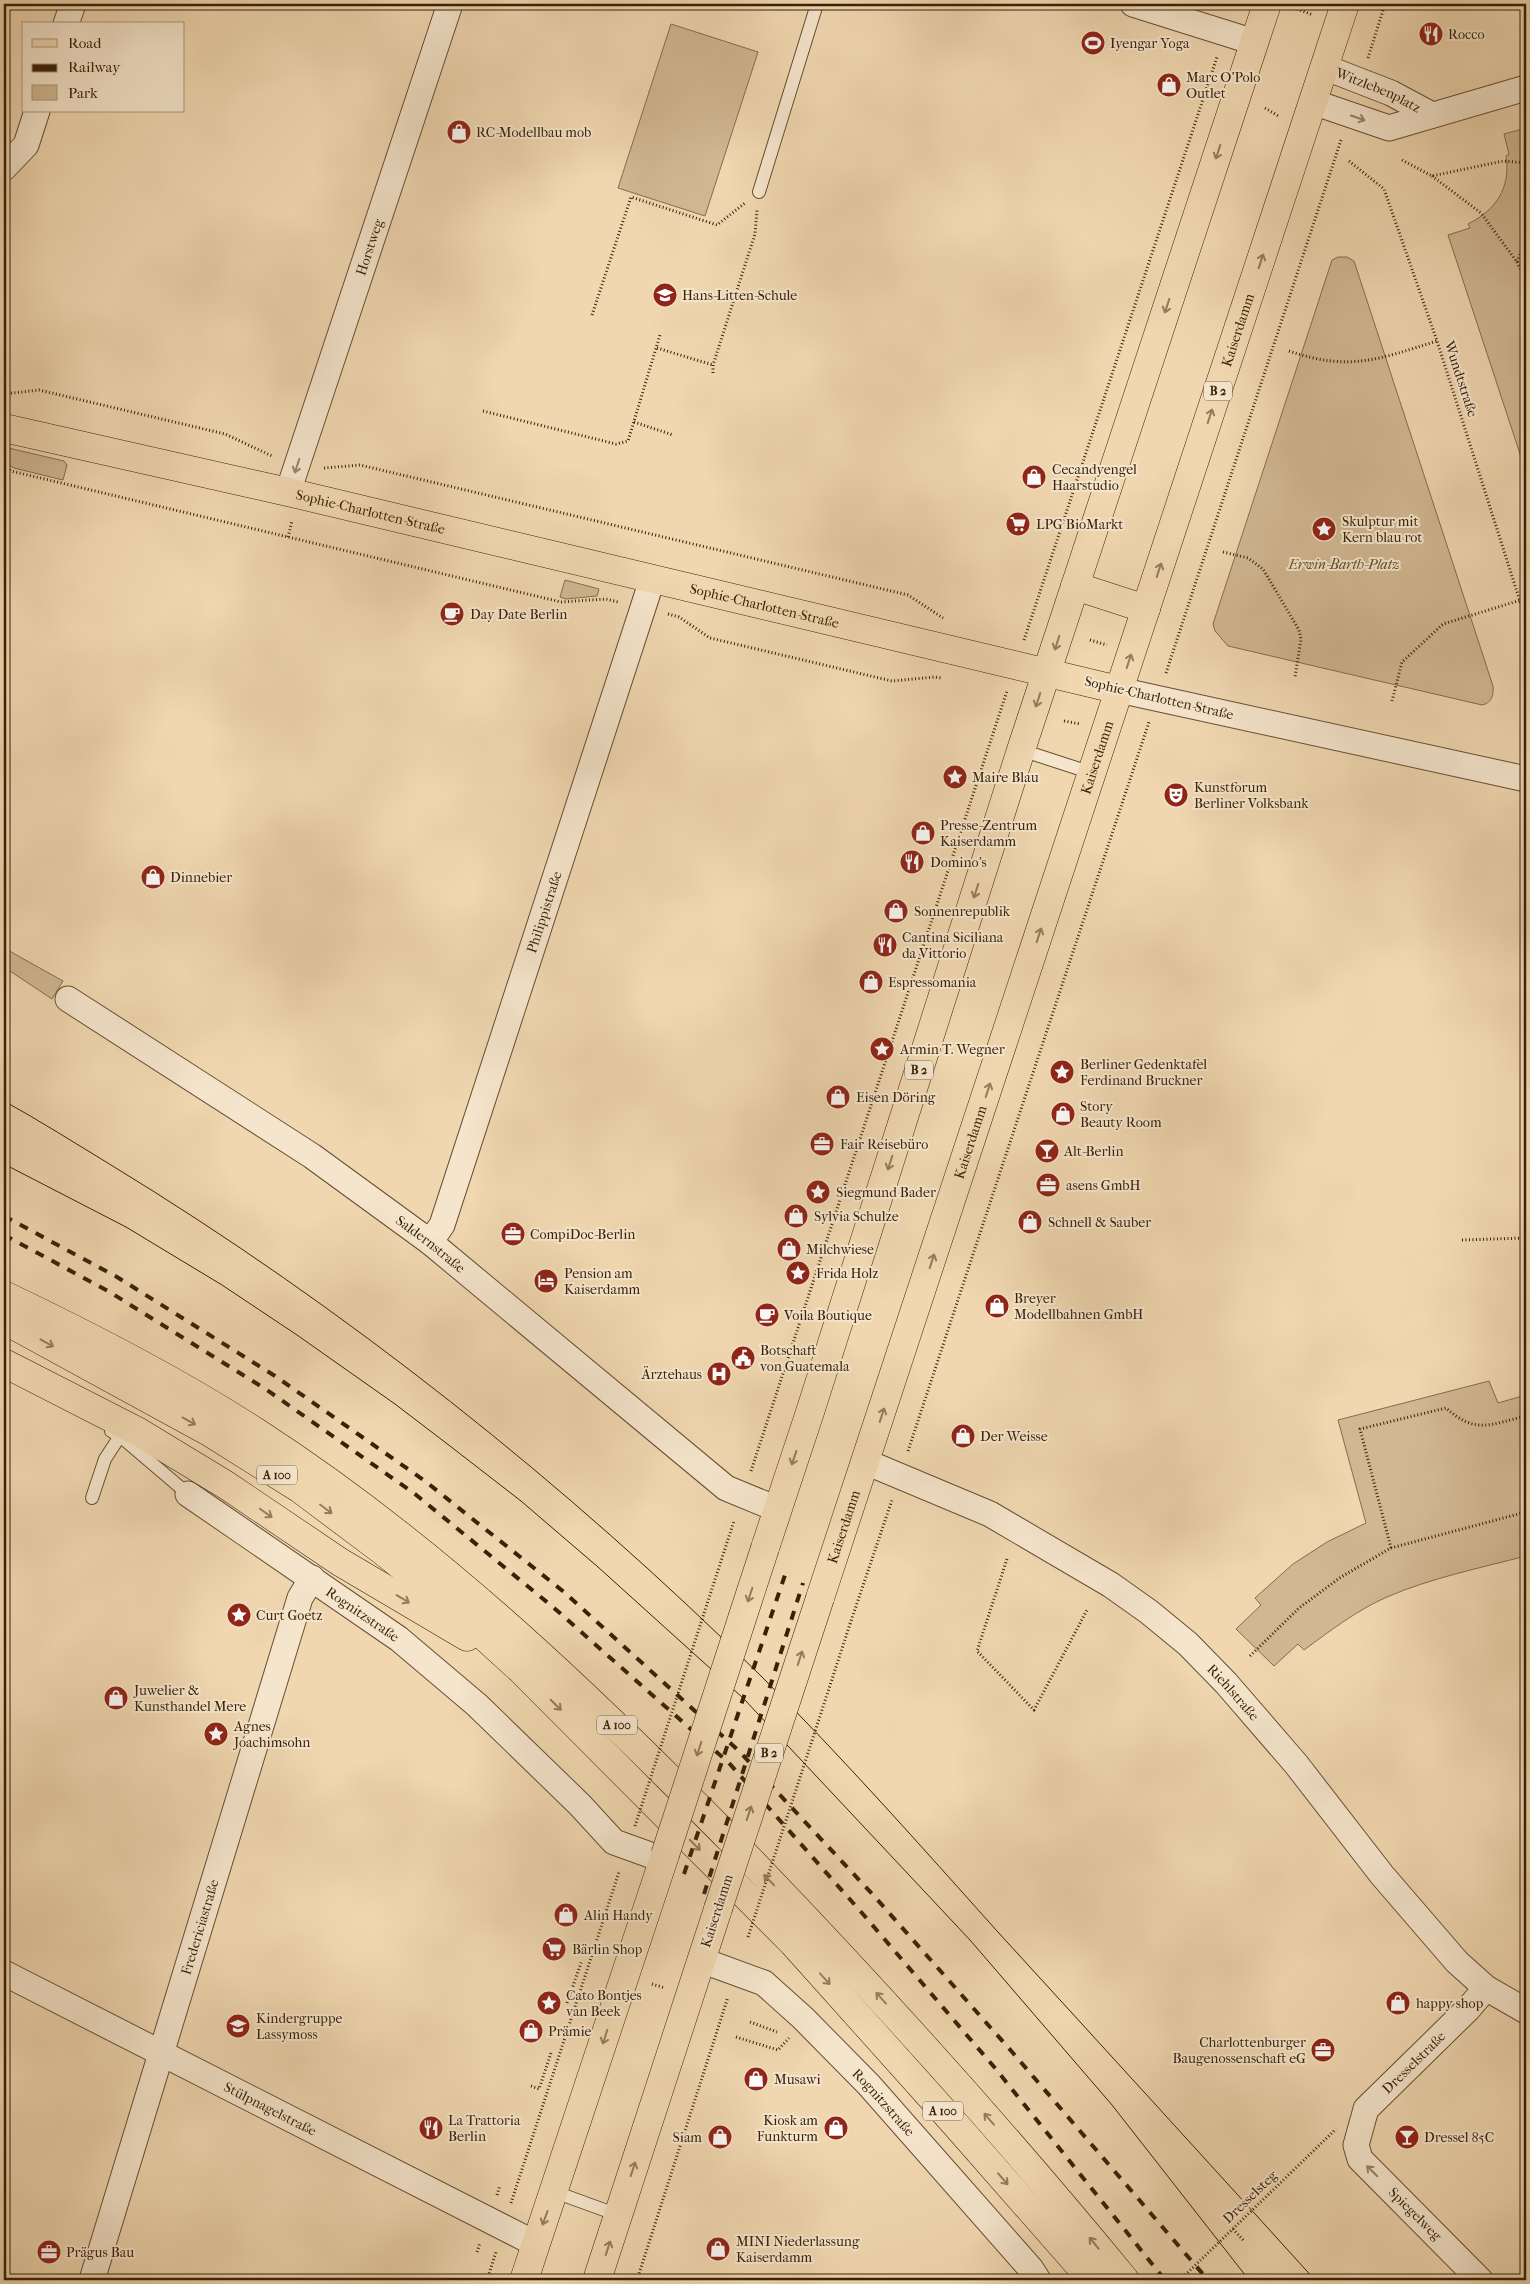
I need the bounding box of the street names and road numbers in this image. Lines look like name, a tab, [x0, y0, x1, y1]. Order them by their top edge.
street label: Witzlebenplatz	[1333, 64, 1424, 116]
street label: Horstweg	[352, 216, 387, 278]
street label: Kaiserdamm	[1218, 291, 1258, 369]
street label: Wundtstraße	[1440, 338, 1481, 419]
road number: B 2	[1204, 382, 1232, 401]
street label: Sophie-Charlotten-Straße	[294, 486, 447, 538]
street label: Sophie-Charlotten-Straße	[688, 580, 841, 632]
street label: Sophie-Charlotten-Straße	[1083, 673, 1235, 723]
street label: Kaiserdamm	[1077, 718, 1117, 796]
street label: Philippistraße	[523, 869, 565, 955]
road number: B 2	[905, 1060, 933, 1080]
street label: Kaiserdamm	[950, 1103, 990, 1181]
street label: Saldernstraße	[393, 1212, 469, 1276]
road number: A 100	[257, 1466, 297, 1484]
street label: Kaiserdamm	[823, 1488, 864, 1566]
street label: Rognitzstraße	[323, 1583, 403, 1645]
street label: Riehlstraße	[1204, 1660, 1263, 1724]
road number: A 100	[597, 1716, 637, 1734]
road number: B 2	[755, 1744, 783, 1762]
street label: Kaiserdamm	[697, 1872, 737, 1950]
street label: Fredericiastraße	[177, 1877, 222, 1977]
street label: Dresselstraße	[1378, 2028, 1449, 2097]
street label: Rognitzstraße	[849, 2065, 918, 2140]
street label: Stülpnagelstraße	[221, 2078, 320, 2139]
road number: A 100	[923, 2102, 963, 2120]
street label: Dresselsteg	[1219, 2167, 1281, 2227]
street label: Spiegelweg	[1385, 2184, 1446, 2245]

